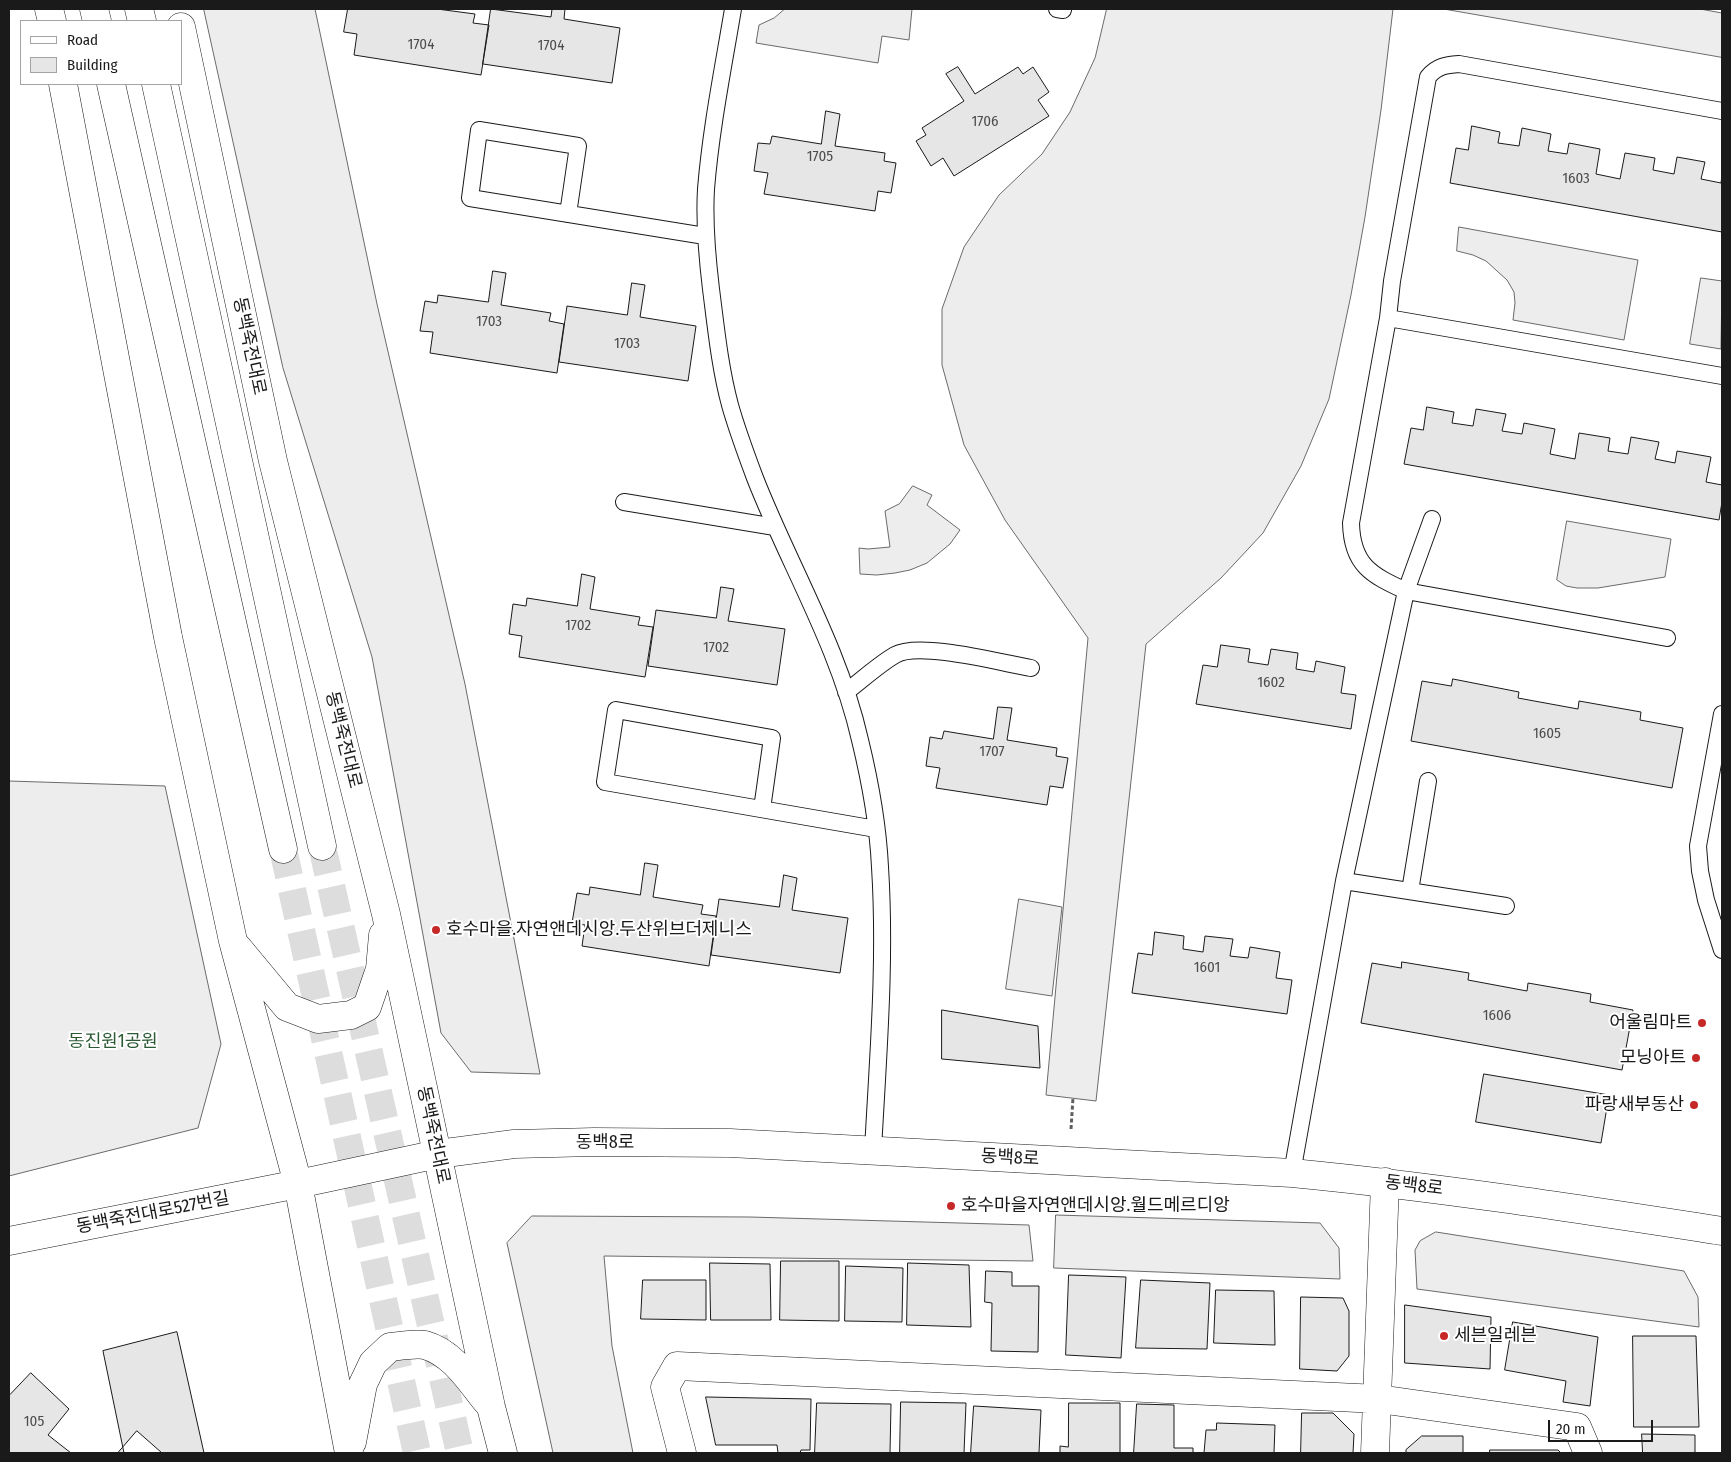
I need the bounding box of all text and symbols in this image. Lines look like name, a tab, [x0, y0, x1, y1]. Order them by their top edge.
legend	[20, 20, 182, 85]
text: Road	[67, 31, 98, 49]
house number: 1704	[408, 36, 434, 54]
house number: 1704	[538, 37, 564, 55]
text: Building	[67, 56, 118, 74]
house number: 1706	[971, 113, 999, 131]
house number: 1705	[807, 148, 833, 166]
house number: 1603	[1562, 170, 1590, 188]
street label: 동백죽전대로	[228, 295, 270, 397]
house number: 1703	[476, 313, 502, 331]
house number: 1703	[614, 335, 640, 353]
house number: 1702	[565, 617, 591, 635]
house number: 1702	[703, 639, 729, 657]
house number: 1602	[1257, 674, 1285, 692]
street label: 동백죽전대로	[321, 689, 365, 791]
house number: 1605	[1533, 725, 1561, 743]
house number: 1707	[979, 743, 1005, 761]
place label: 호수마을.자연앤데시앙.두산위브더제니스	[446, 919, 752, 941]
marker: 호수마을.자연앤데시앙.두산위브더제니스	[430, 924, 442, 936]
house number: 1601	[1194, 959, 1220, 977]
house number: 1606	[1483, 1007, 1511, 1025]
place label: 어울림마트	[1609, 1012, 1692, 1034]
marker: 어울림마트	[1696, 1017, 1708, 1029]
park label: 동진원1공원	[68, 1031, 158, 1053]
place label: 모닝아트	[1620, 1047, 1686, 1069]
marker: 모닝아트	[1690, 1052, 1702, 1064]
street label: 동백죽전대로	[412, 1084, 454, 1186]
place label: 파랑새부동산	[1585, 1094, 1684, 1116]
marker: 파랑새부동산	[1688, 1099, 1700, 1111]
street label: 동백8로	[576, 1132, 634, 1154]
street label: 동백8로	[980, 1146, 1040, 1170]
street label: 동백8로	[1384, 1172, 1444, 1200]
street label: 동백죽전대로527번길	[75, 1188, 231, 1238]
place label: 호수마을자연앤데시앙.월드메르디앙	[961, 1195, 1230, 1217]
marker: 호수마을자연앤데시앙.월드메르디앙	[945, 1200, 957, 1212]
place label: 세븐일레븐	[1454, 1325, 1537, 1347]
marker: 세븐일레븐	[1438, 1330, 1450, 1342]
scale bar	[1551, 1410, 1656, 1442]
house number: 105	[24, 1413, 44, 1431]
text: 20 m	[1556, 1420, 1586, 1438]

